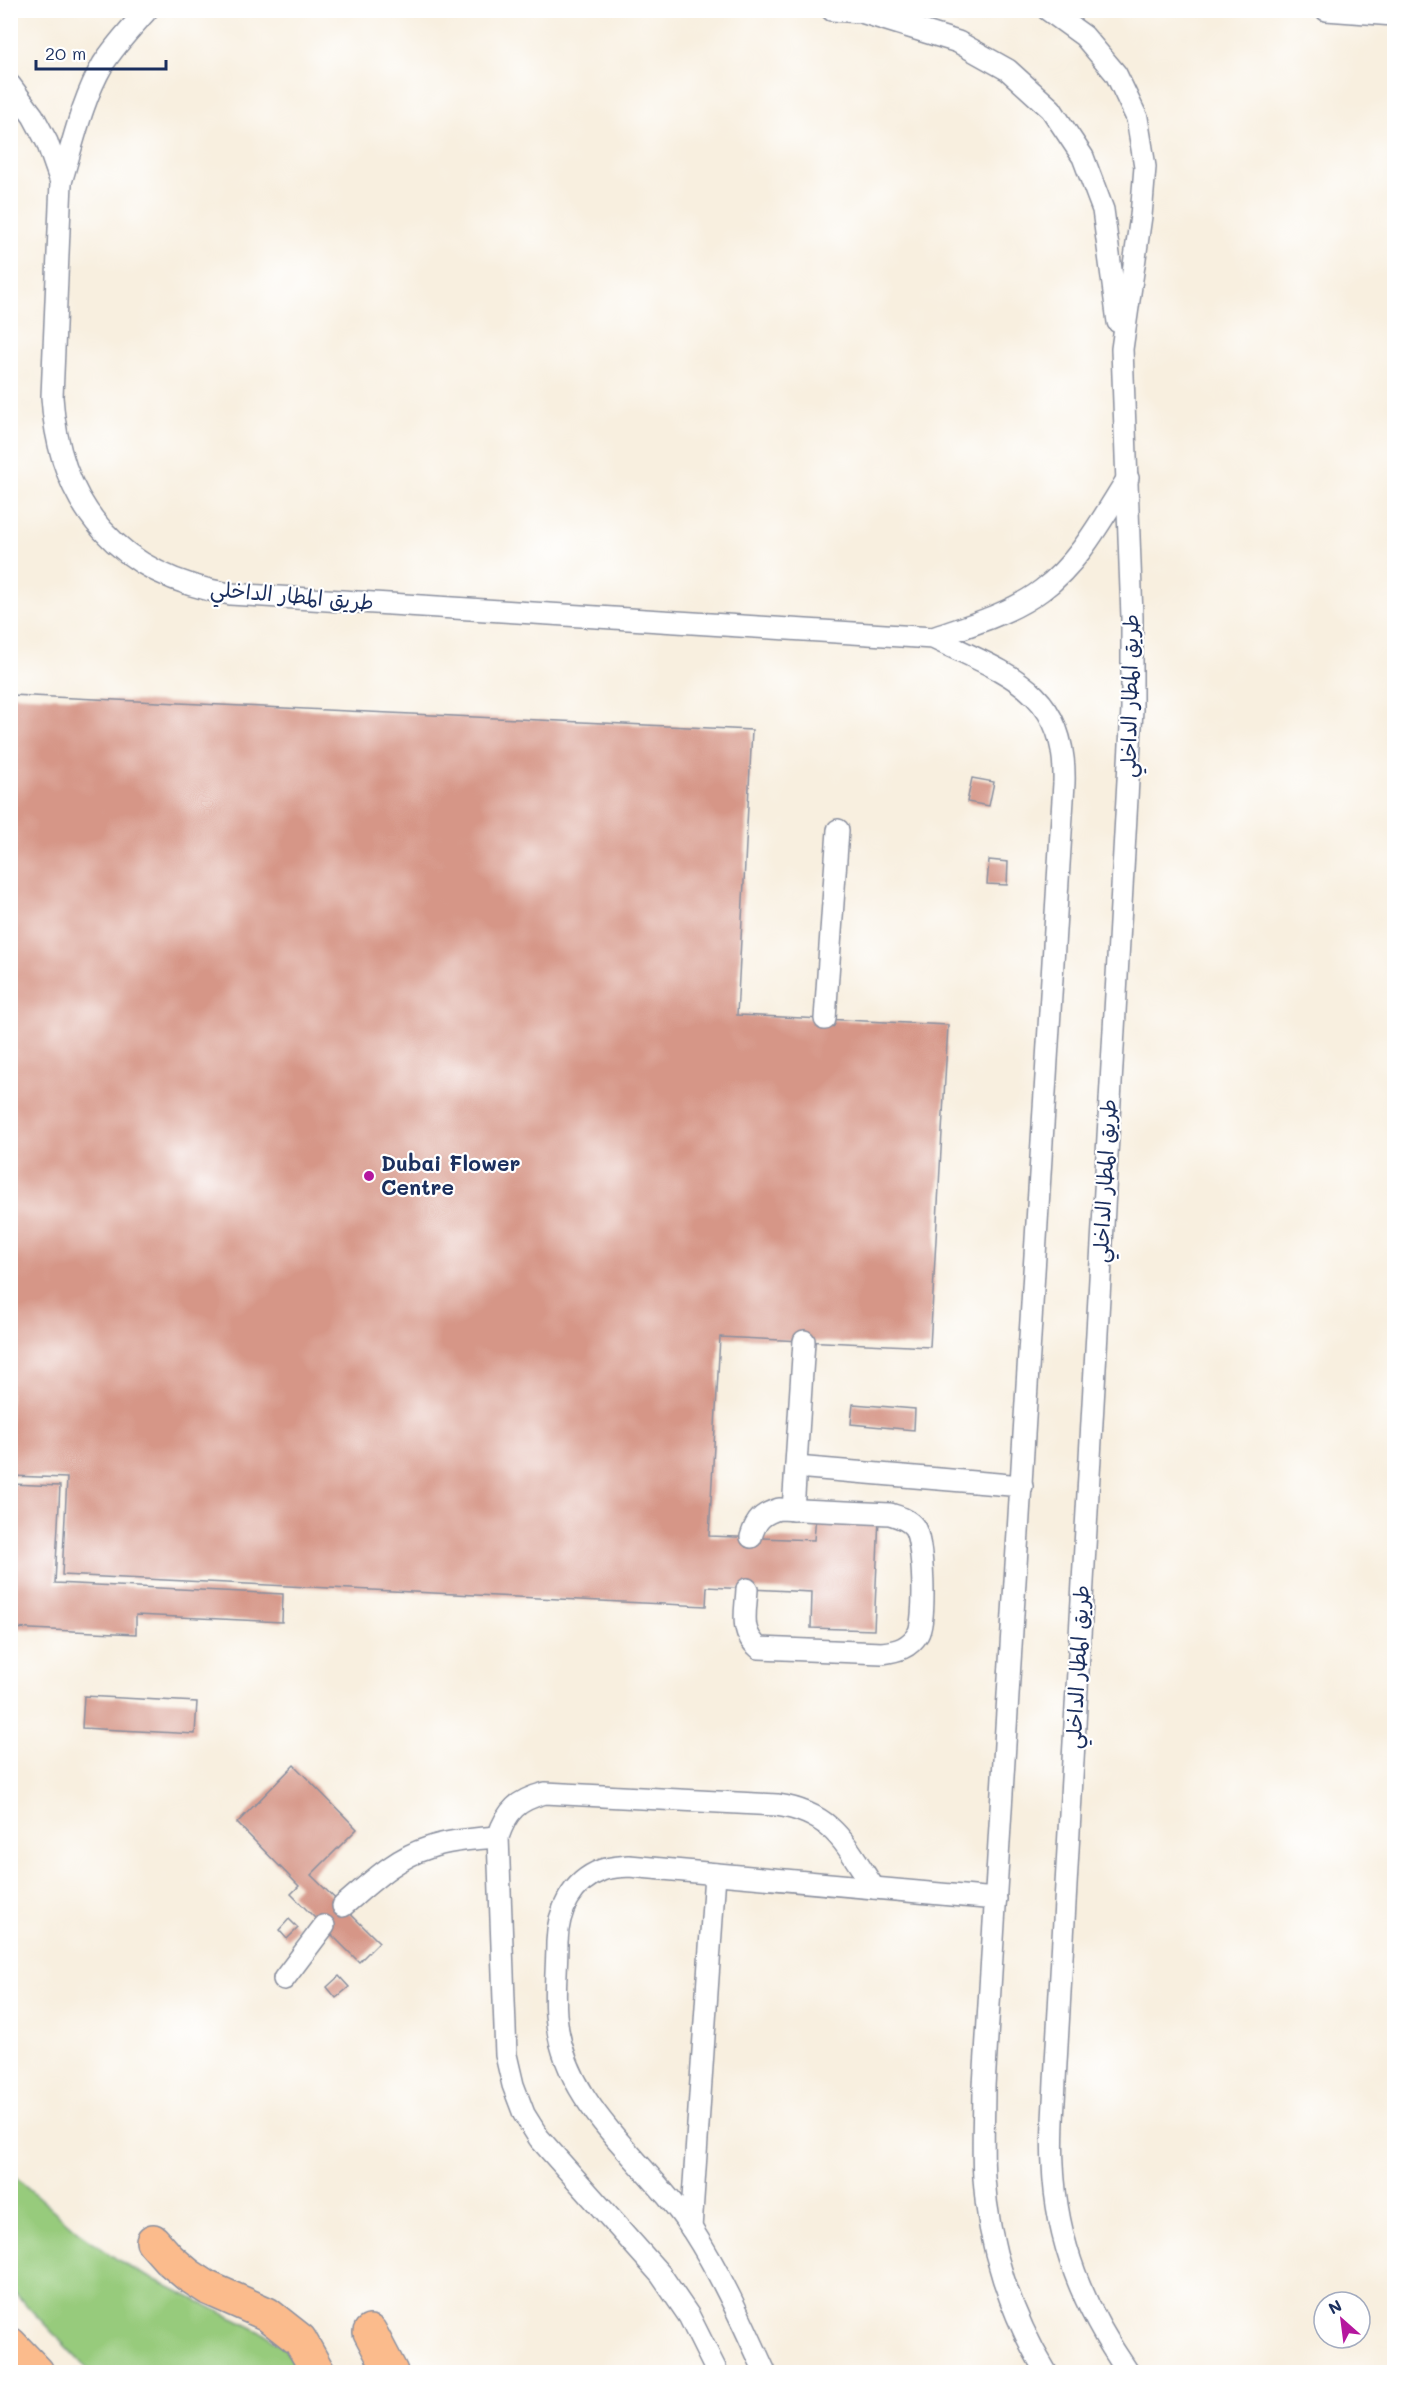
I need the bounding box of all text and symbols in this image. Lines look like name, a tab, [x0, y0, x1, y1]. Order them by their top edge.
scale bar	[36, 33, 166, 71]
text: 20 m	[45, 41, 86, 65]
street label: طريق المطار الداخلي	[209, 574, 375, 622]
street label: طريق المطار الداخلي	[1114, 614, 1150, 778]
street label: طريق المطار الداخلي	[1086, 1098, 1128, 1264]
place label: Dubai Flower Centre	[381, 1149, 521, 1200]
marker: Dubai Flower Centre	[362, 1169, 376, 1183]
street label: طريق المطار الداخلي	[1059, 1584, 1101, 1750]
north arrow	[1312, 2290, 1372, 2350]
text: N	[1324, 2294, 1345, 2318]

